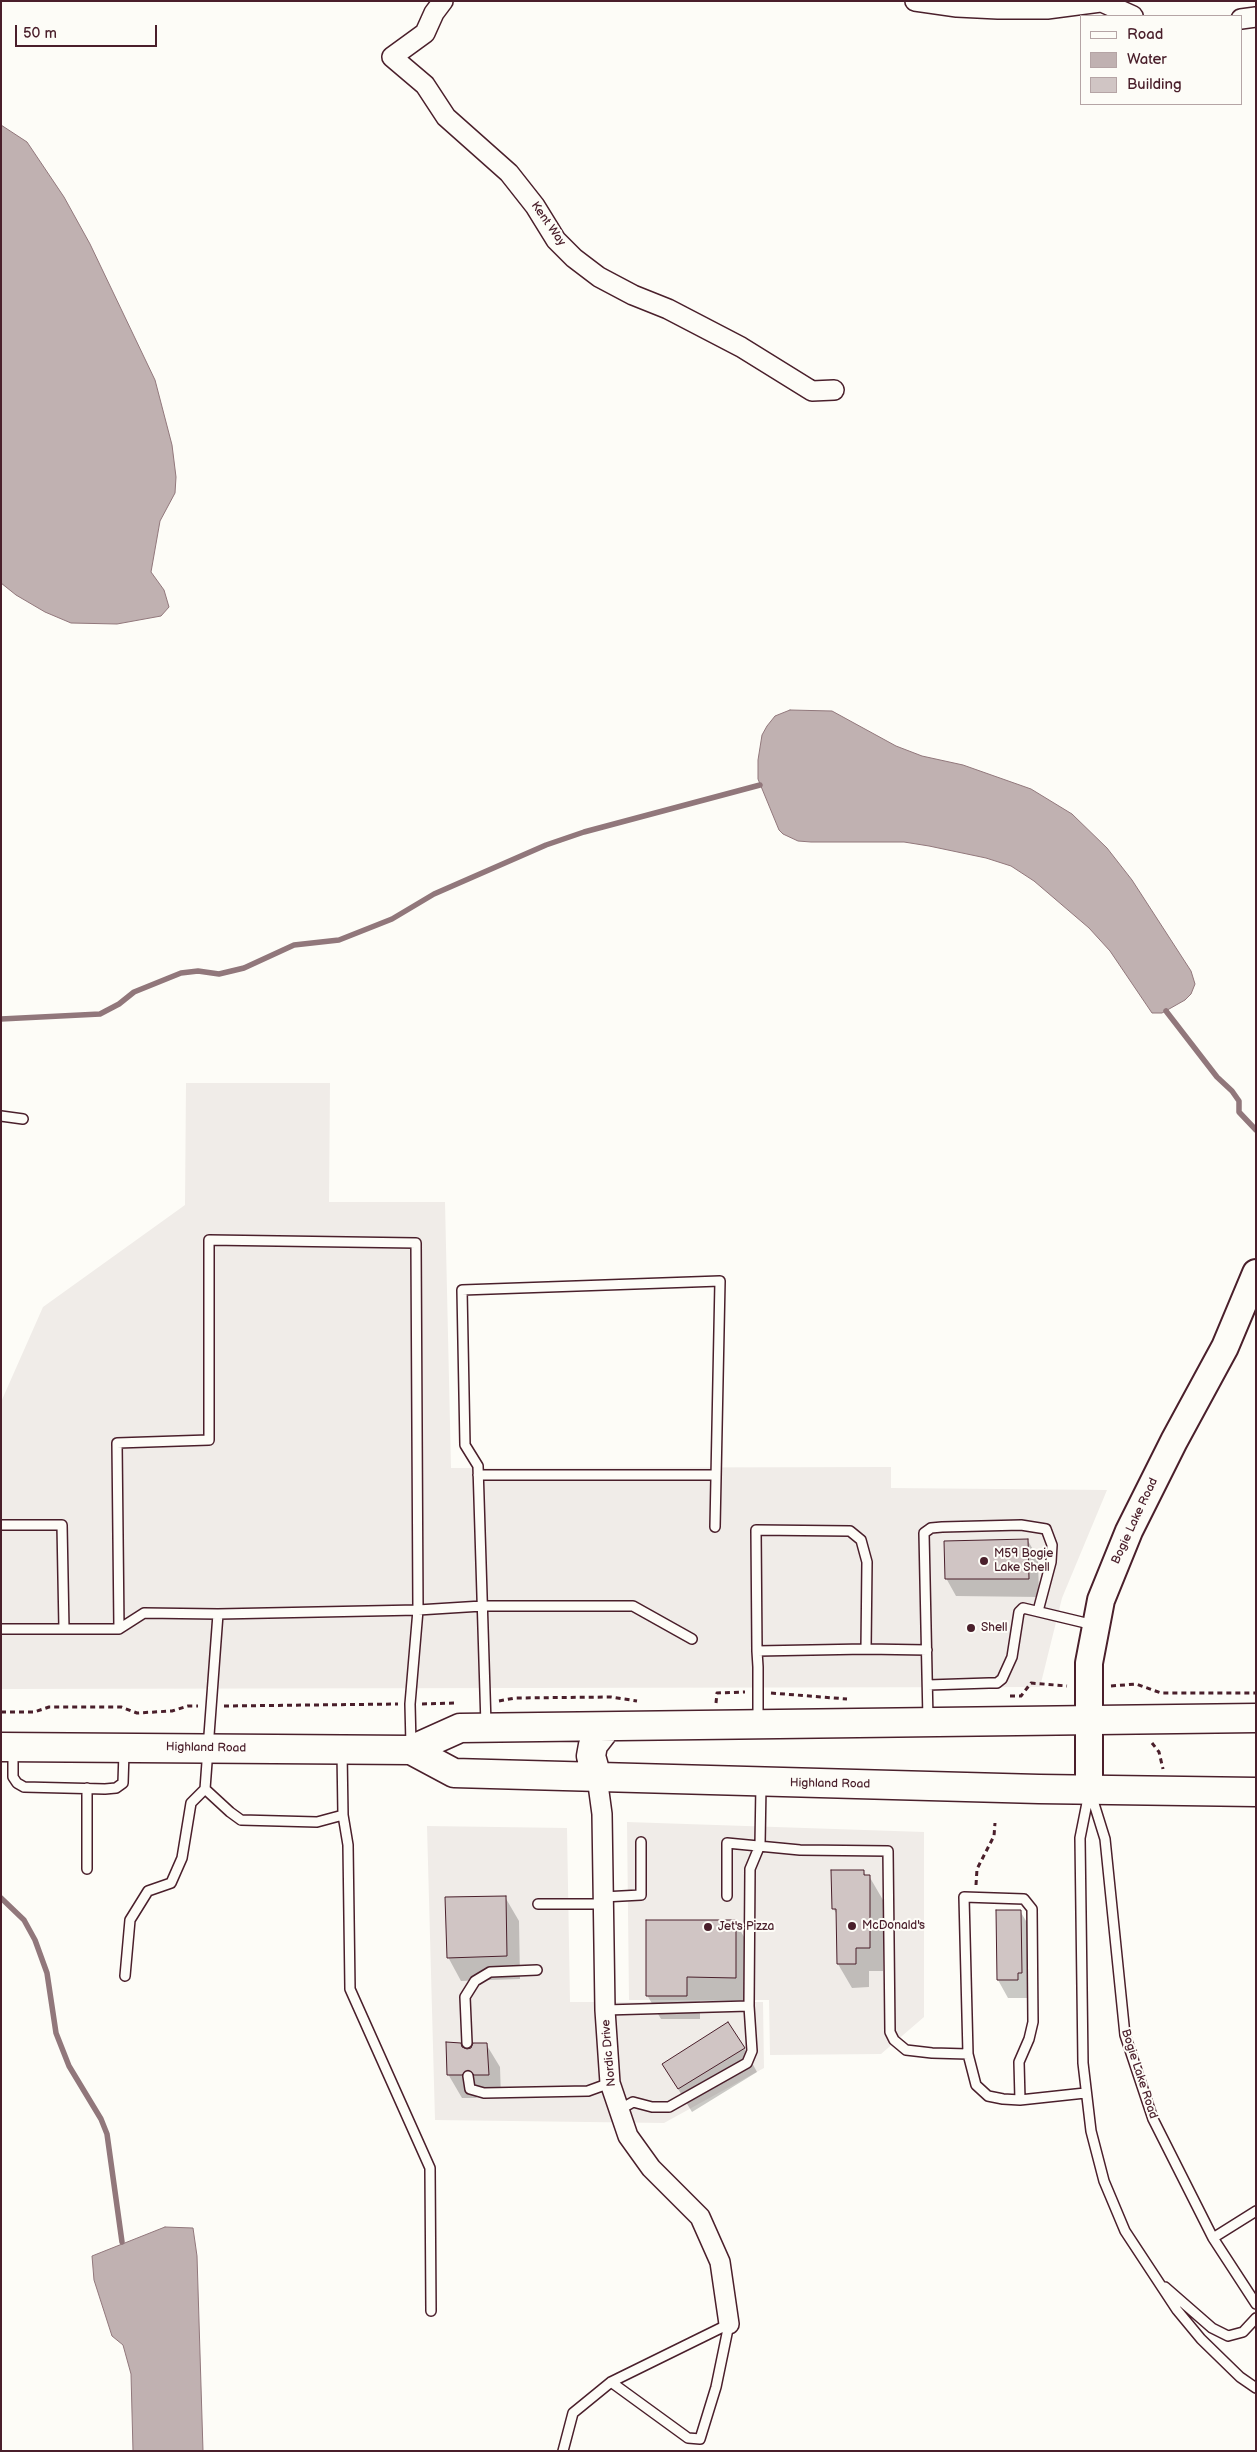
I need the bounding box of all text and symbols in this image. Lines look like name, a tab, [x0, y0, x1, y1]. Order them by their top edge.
scale bar	[18, 15, 160, 47]
legend	[1080, 15, 1242, 105]
text: 50 m	[23, 24, 57, 43]
text: Road	[1127, 25, 1163, 44]
text: Water	[1127, 50, 1167, 69]
text: Building	[1127, 75, 1182, 94]
street label: Kent Way	[528, 199, 568, 249]
street label: Bogie Lake Road	[1109, 1476, 1161, 1566]
place label: M59 Bogie Lake Shell	[994, 1547, 1053, 1575]
marker: M59 Bogie Lake Shell	[978, 1555, 990, 1567]
place label: Shell	[981, 1621, 1007, 1635]
marker: Shell	[965, 1622, 977, 1634]
street label: Highland Road	[166, 1740, 246, 1756]
street label: Highland Road	[790, 1776, 870, 1792]
place label: McDonald's	[862, 1919, 925, 1933]
place label: Jet's Pizza	[718, 1920, 774, 1934]
marker: McDonald's	[846, 1920, 858, 1932]
marker: Jet's Pizza	[702, 1921, 714, 1933]
street label: Nordic Drive	[599, 2019, 619, 2087]
street label: Bogie Lake Road	[1118, 2027, 1160, 2121]

